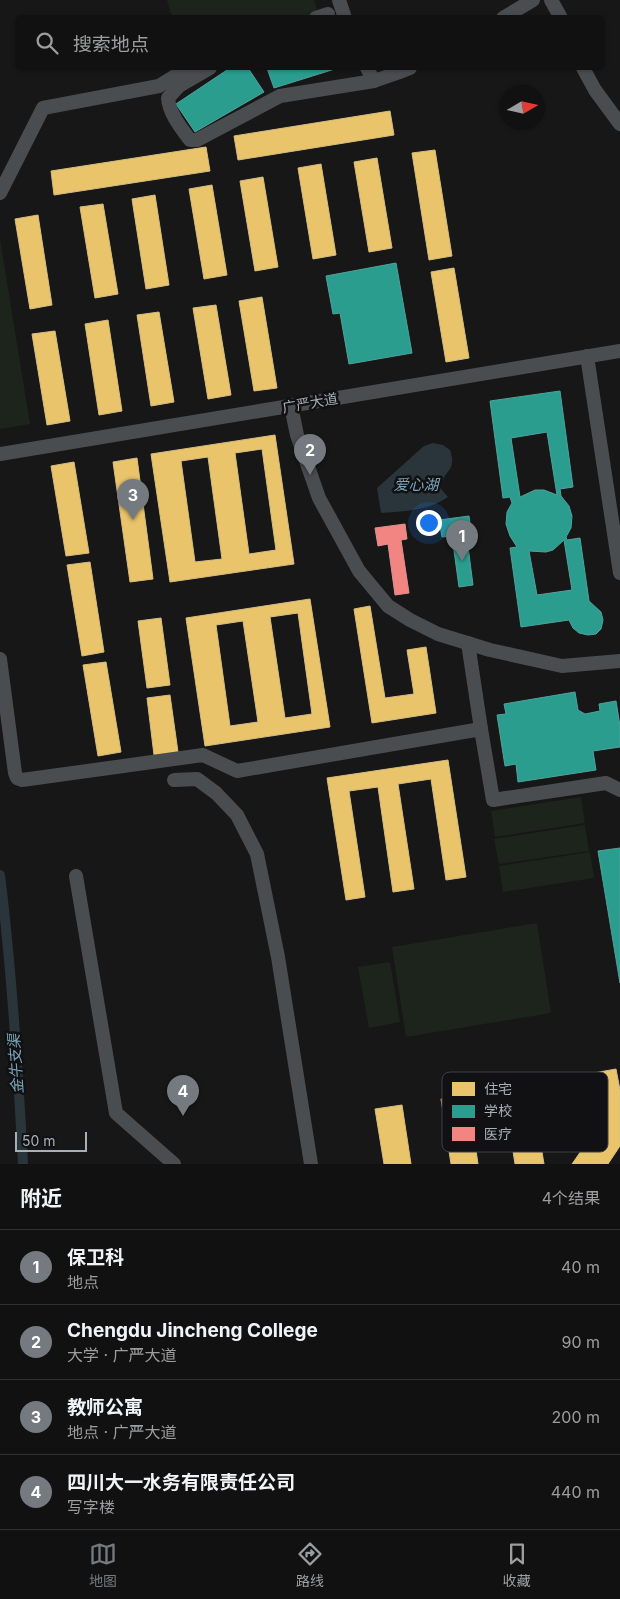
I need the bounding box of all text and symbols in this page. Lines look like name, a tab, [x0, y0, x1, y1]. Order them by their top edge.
search box	[15, 15, 605, 70]
icon: search	[33, 29, 61, 57]
text: 搜索地点	[73, 33, 149, 56]
north arrow	[500, 85, 545, 130]
street label: 广严大道	[281, 389, 339, 416]
pin: 2	[294, 434, 326, 475]
water label: 爱心湖	[393, 475, 440, 494]
pin: 3	[117, 479, 149, 520]
your location	[416, 510, 442, 536]
pin: 1	[446, 520, 478, 561]
water label: 金牛支渠	[4, 1031, 27, 1095]
legend	[442, 1072, 608, 1152]
pin: 4	[167, 1075, 199, 1116]
text: 住宅	[484, 1080, 512, 1097]
text: 学校	[484, 1102, 512, 1119]
text: 医疗	[484, 1125, 512, 1142]
scale bar	[15, 1129, 88, 1152]
text: 50 m	[22, 1132, 56, 1149]
text: 附近	[20, 1186, 62, 1211]
text: 4个结果	[542, 1188, 600, 1208]
text: 保卫科	[67, 1246, 124, 1269]
text: 1	[33, 1257, 39, 1277]
text: 40 m	[561, 1257, 600, 1277]
text: 地点	[67, 1272, 99, 1292]
text: Chengdu Jincheng College	[67, 1319, 318, 1342]
text: 2	[31, 1332, 41, 1352]
text: 90 m	[561, 1332, 600, 1352]
text: 大学 · 广严大道	[67, 1345, 177, 1365]
text: 教师公寓	[67, 1396, 143, 1419]
text: 3	[31, 1407, 41, 1427]
text: 200 m	[552, 1407, 600, 1427]
text: 地点 · 广严大道	[67, 1422, 177, 1442]
text: 四川大一水务有限责任公司	[67, 1471, 295, 1494]
text: 4	[31, 1482, 41, 1502]
text: 440 m	[551, 1482, 600, 1502]
text: 写字楼	[67, 1497, 115, 1517]
tab: 地图	[89, 1540, 117, 1590]
tab: 路线	[296, 1540, 324, 1590]
tab: 收藏	[503, 1540, 531, 1590]

